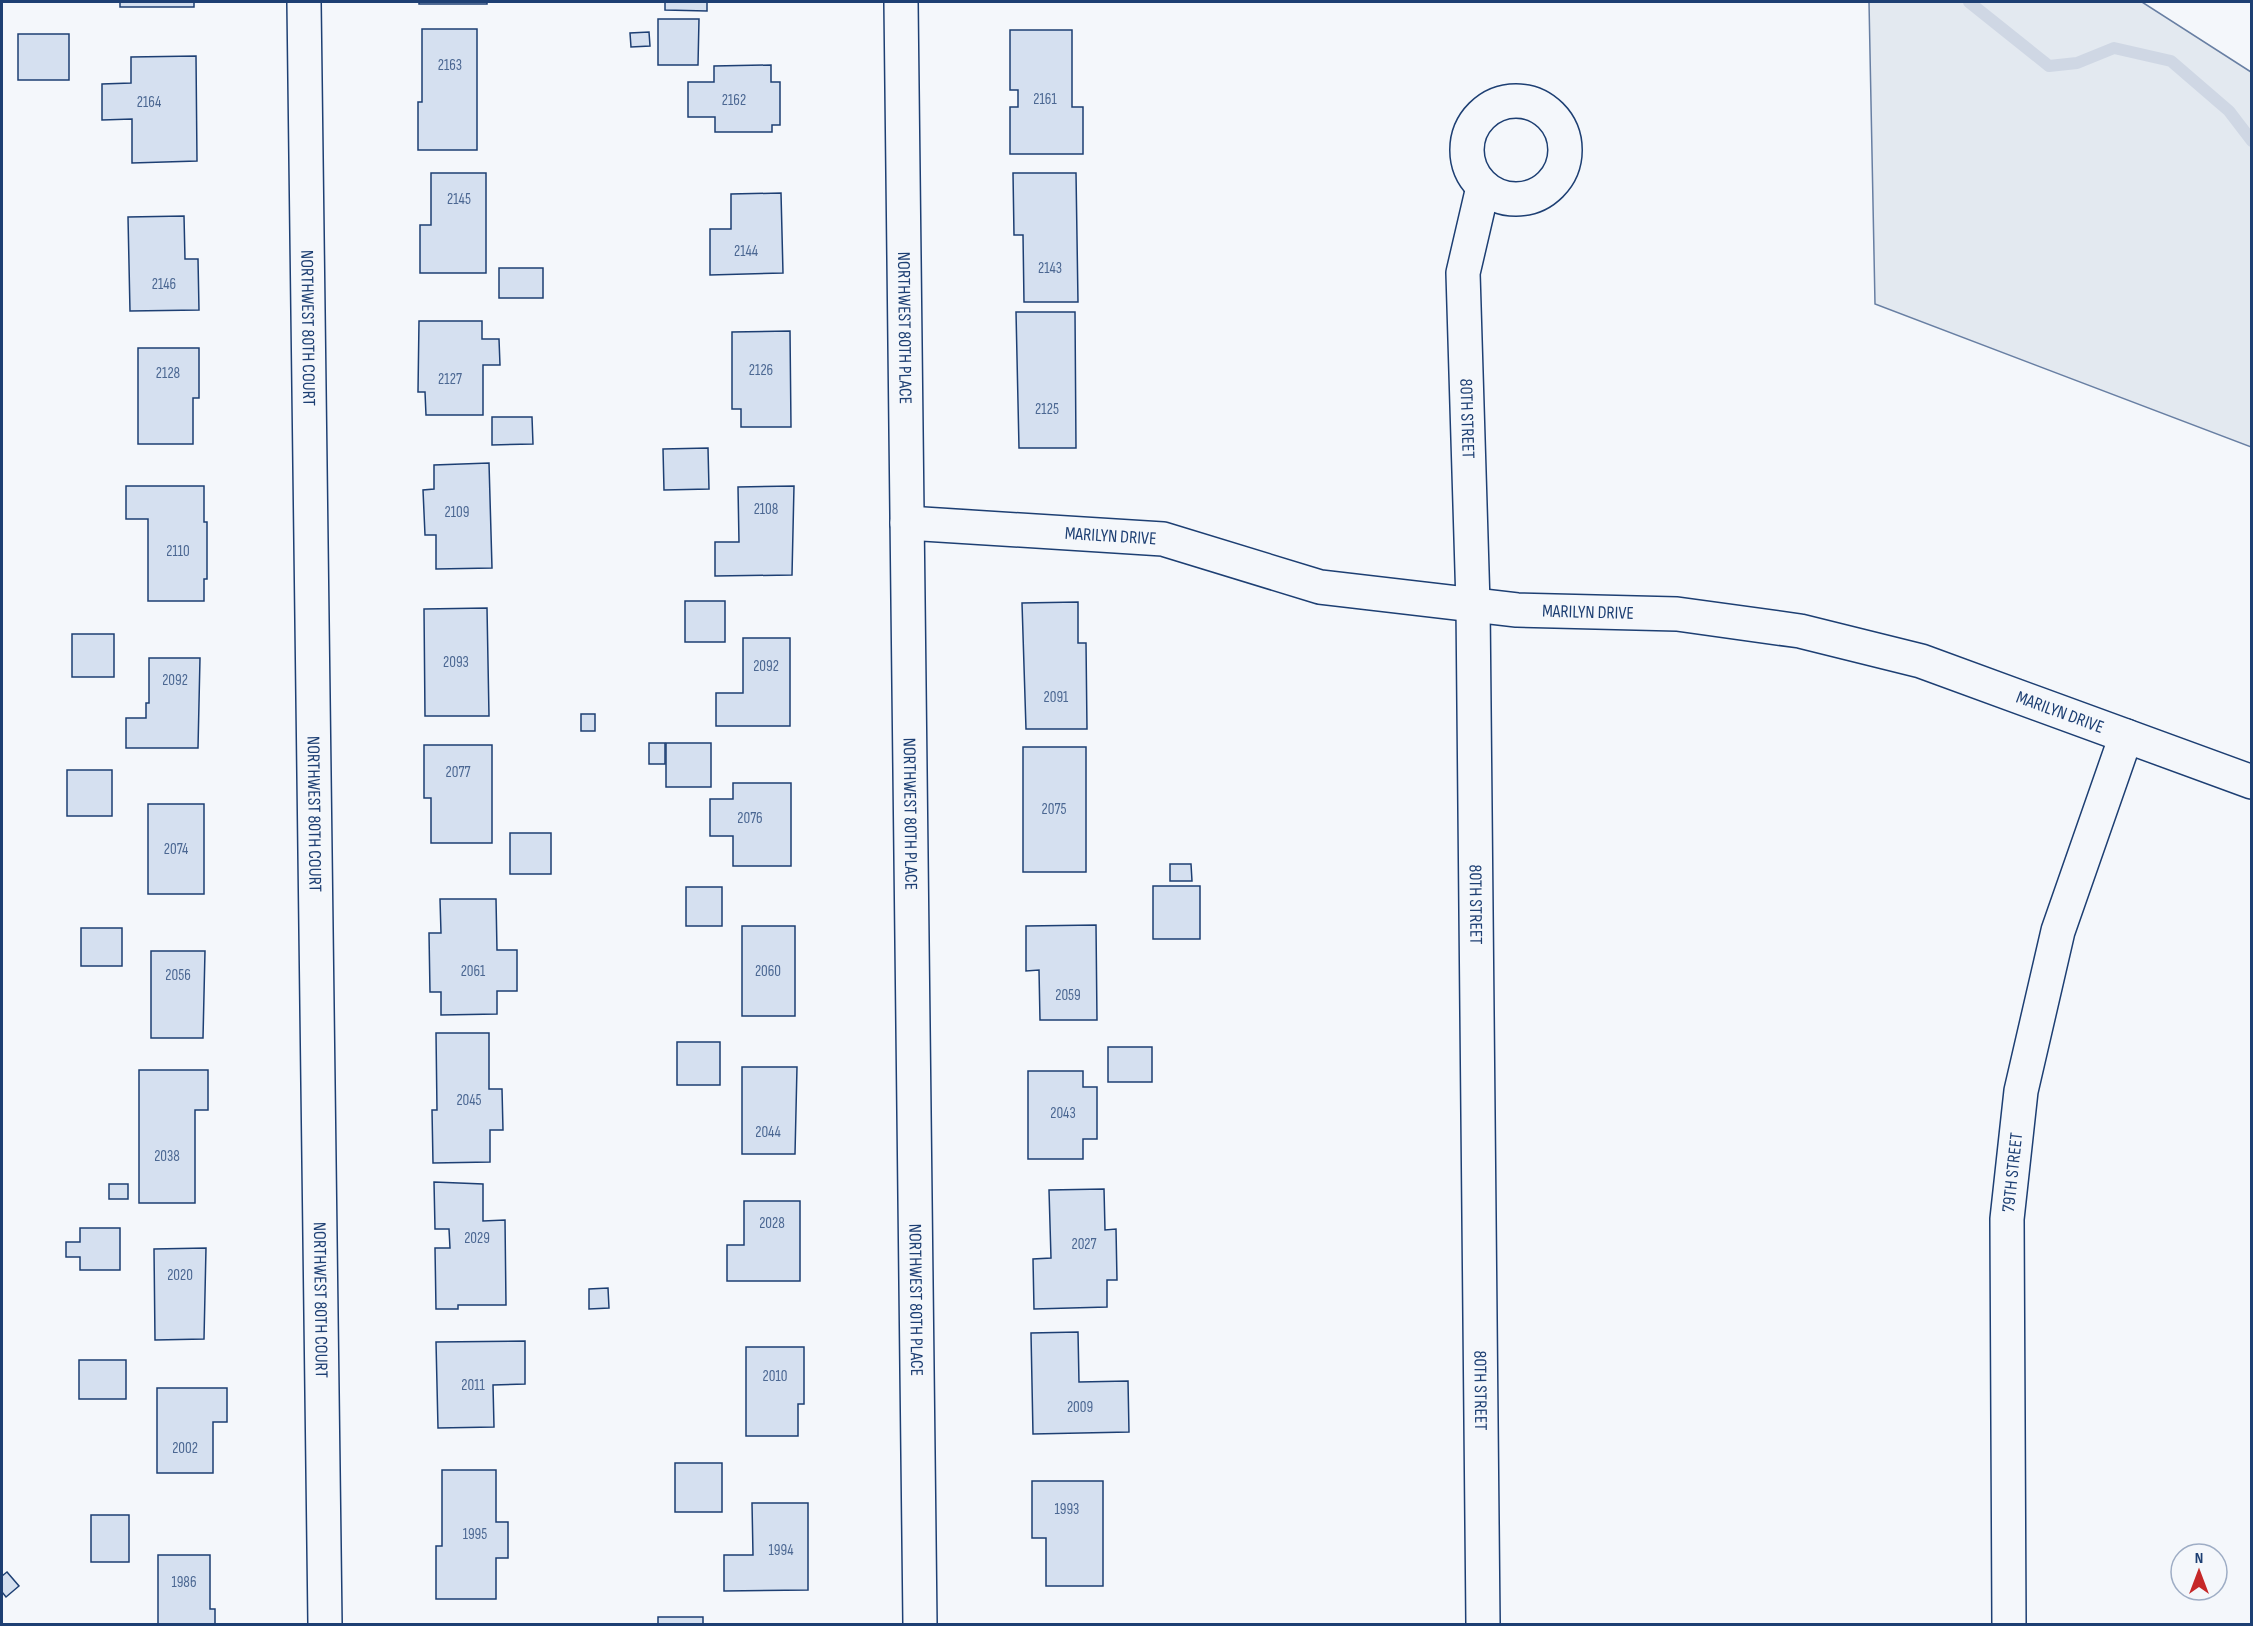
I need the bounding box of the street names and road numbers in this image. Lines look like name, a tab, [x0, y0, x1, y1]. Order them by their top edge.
street label: NORTHWEST 80TH COURT	[297, 250, 320, 406]
street label: NORTHWEST 80TH PLACE	[893, 252, 916, 404]
street label: 80TH STREET	[1456, 378, 1479, 459]
street label: MARILYN DRIVE	[1064, 522, 1157, 549]
street label: MARILYN DRIVE	[1542, 600, 1634, 623]
street label: MARILYN DRIVE	[2013, 686, 2107, 737]
street label: NORTHWEST 80TH COURT	[303, 736, 326, 892]
street label: NORTHWEST 80TH PLACE	[899, 738, 922, 890]
street label: 80TH STREET	[1465, 864, 1487, 945]
street label: 79TH STREET	[1997, 1131, 2027, 1213]
street label: NORTHWEST 80TH COURT	[309, 1222, 332, 1378]
street label: NORTHWEST 80TH PLACE	[905, 1224, 928, 1376]
street label: 80TH STREET	[1470, 1350, 1492, 1431]

